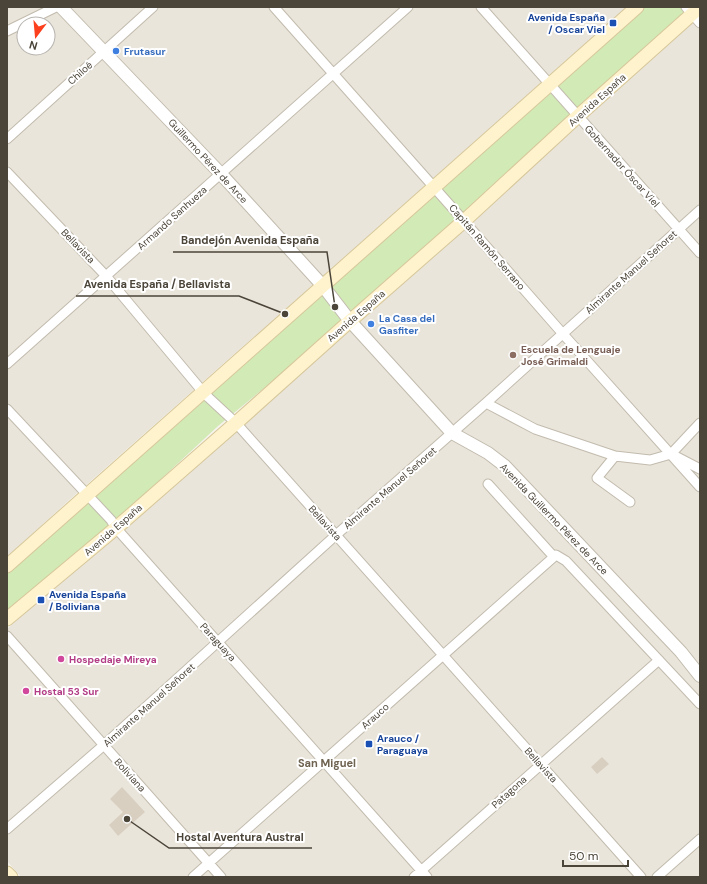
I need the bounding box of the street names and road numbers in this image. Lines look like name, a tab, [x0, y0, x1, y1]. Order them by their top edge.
street label: Chiloé	[65, 58, 95, 88]
street label: Avenida España	[566, 71, 628, 129]
street label: Guillermo Pérez de Arce	[165, 116, 251, 206]
street label: Gobernador Óscar Viel	[582, 122, 662, 210]
street label: Armando Sanhueza	[134, 183, 210, 253]
street label: Capitán Ramón Serrano	[446, 201, 528, 293]
street label: Bellavista	[58, 226, 98, 266]
street label: Almirante Manuel Señoret	[582, 227, 680, 317]
street label: Avenida España	[324, 287, 388, 345]
street label: Almirante Manuel Señoret	[341, 444, 439, 532]
street label: Avenida Guillermo Pérez de Arce	[497, 460, 611, 578]
street label: Avenida España	[81, 501, 145, 559]
street label: Bellavista	[306, 503, 344, 543]
street label: Paraguaya	[197, 620, 239, 664]
street label: Almirante Manuel Señoret	[100, 660, 198, 750]
street label: Arauco	[358, 700, 392, 732]
street label: Bellavista	[522, 745, 560, 785]
street label: Boliviana	[111, 755, 149, 795]
street label: Patagona	[489, 773, 529, 811]

